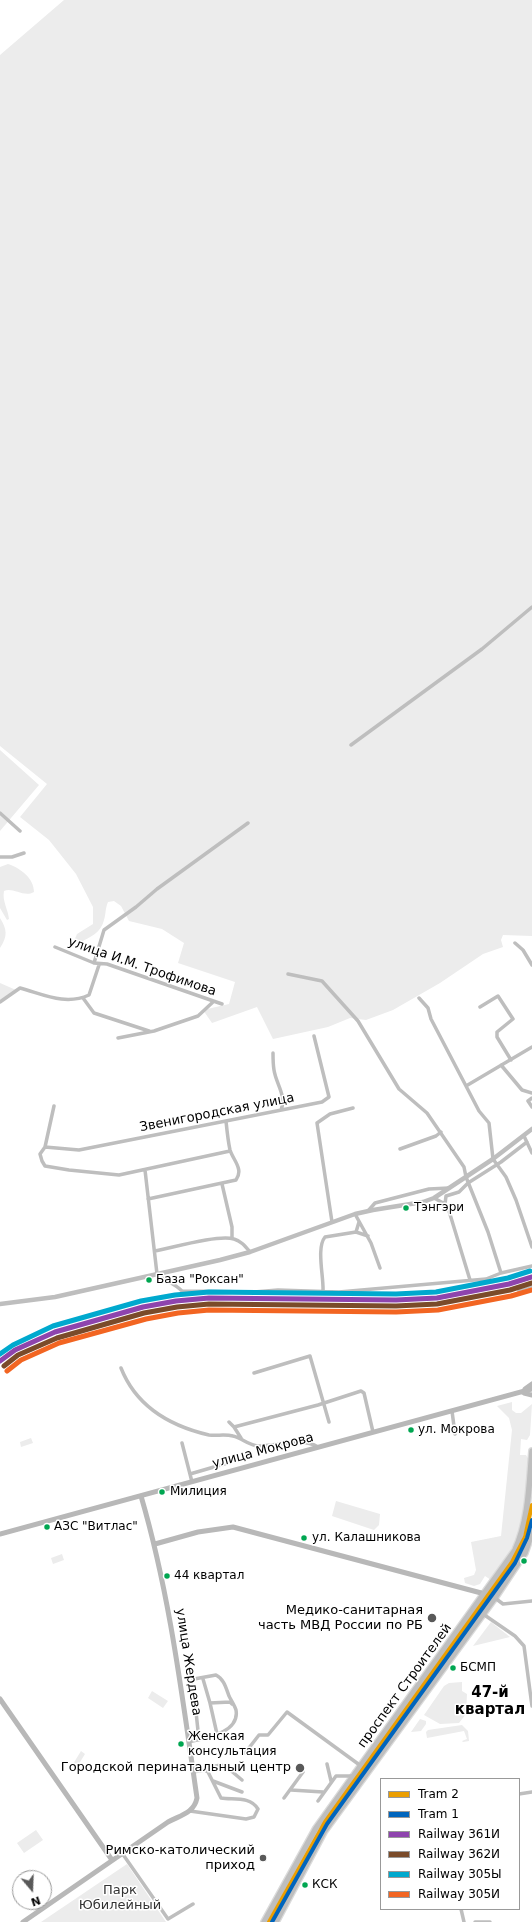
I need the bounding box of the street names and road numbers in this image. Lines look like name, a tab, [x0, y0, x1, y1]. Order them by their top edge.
street label: улица И.М. Трофимова	[66, 934, 218, 1000]
street label: Звенигородская улица	[138, 1090, 296, 1136]
street label: улица Мокрова	[211, 1430, 315, 1472]
street label: улица Жердева	[172, 1607, 204, 1717]
street label: проспект Строителей	[355, 1621, 455, 1751]

